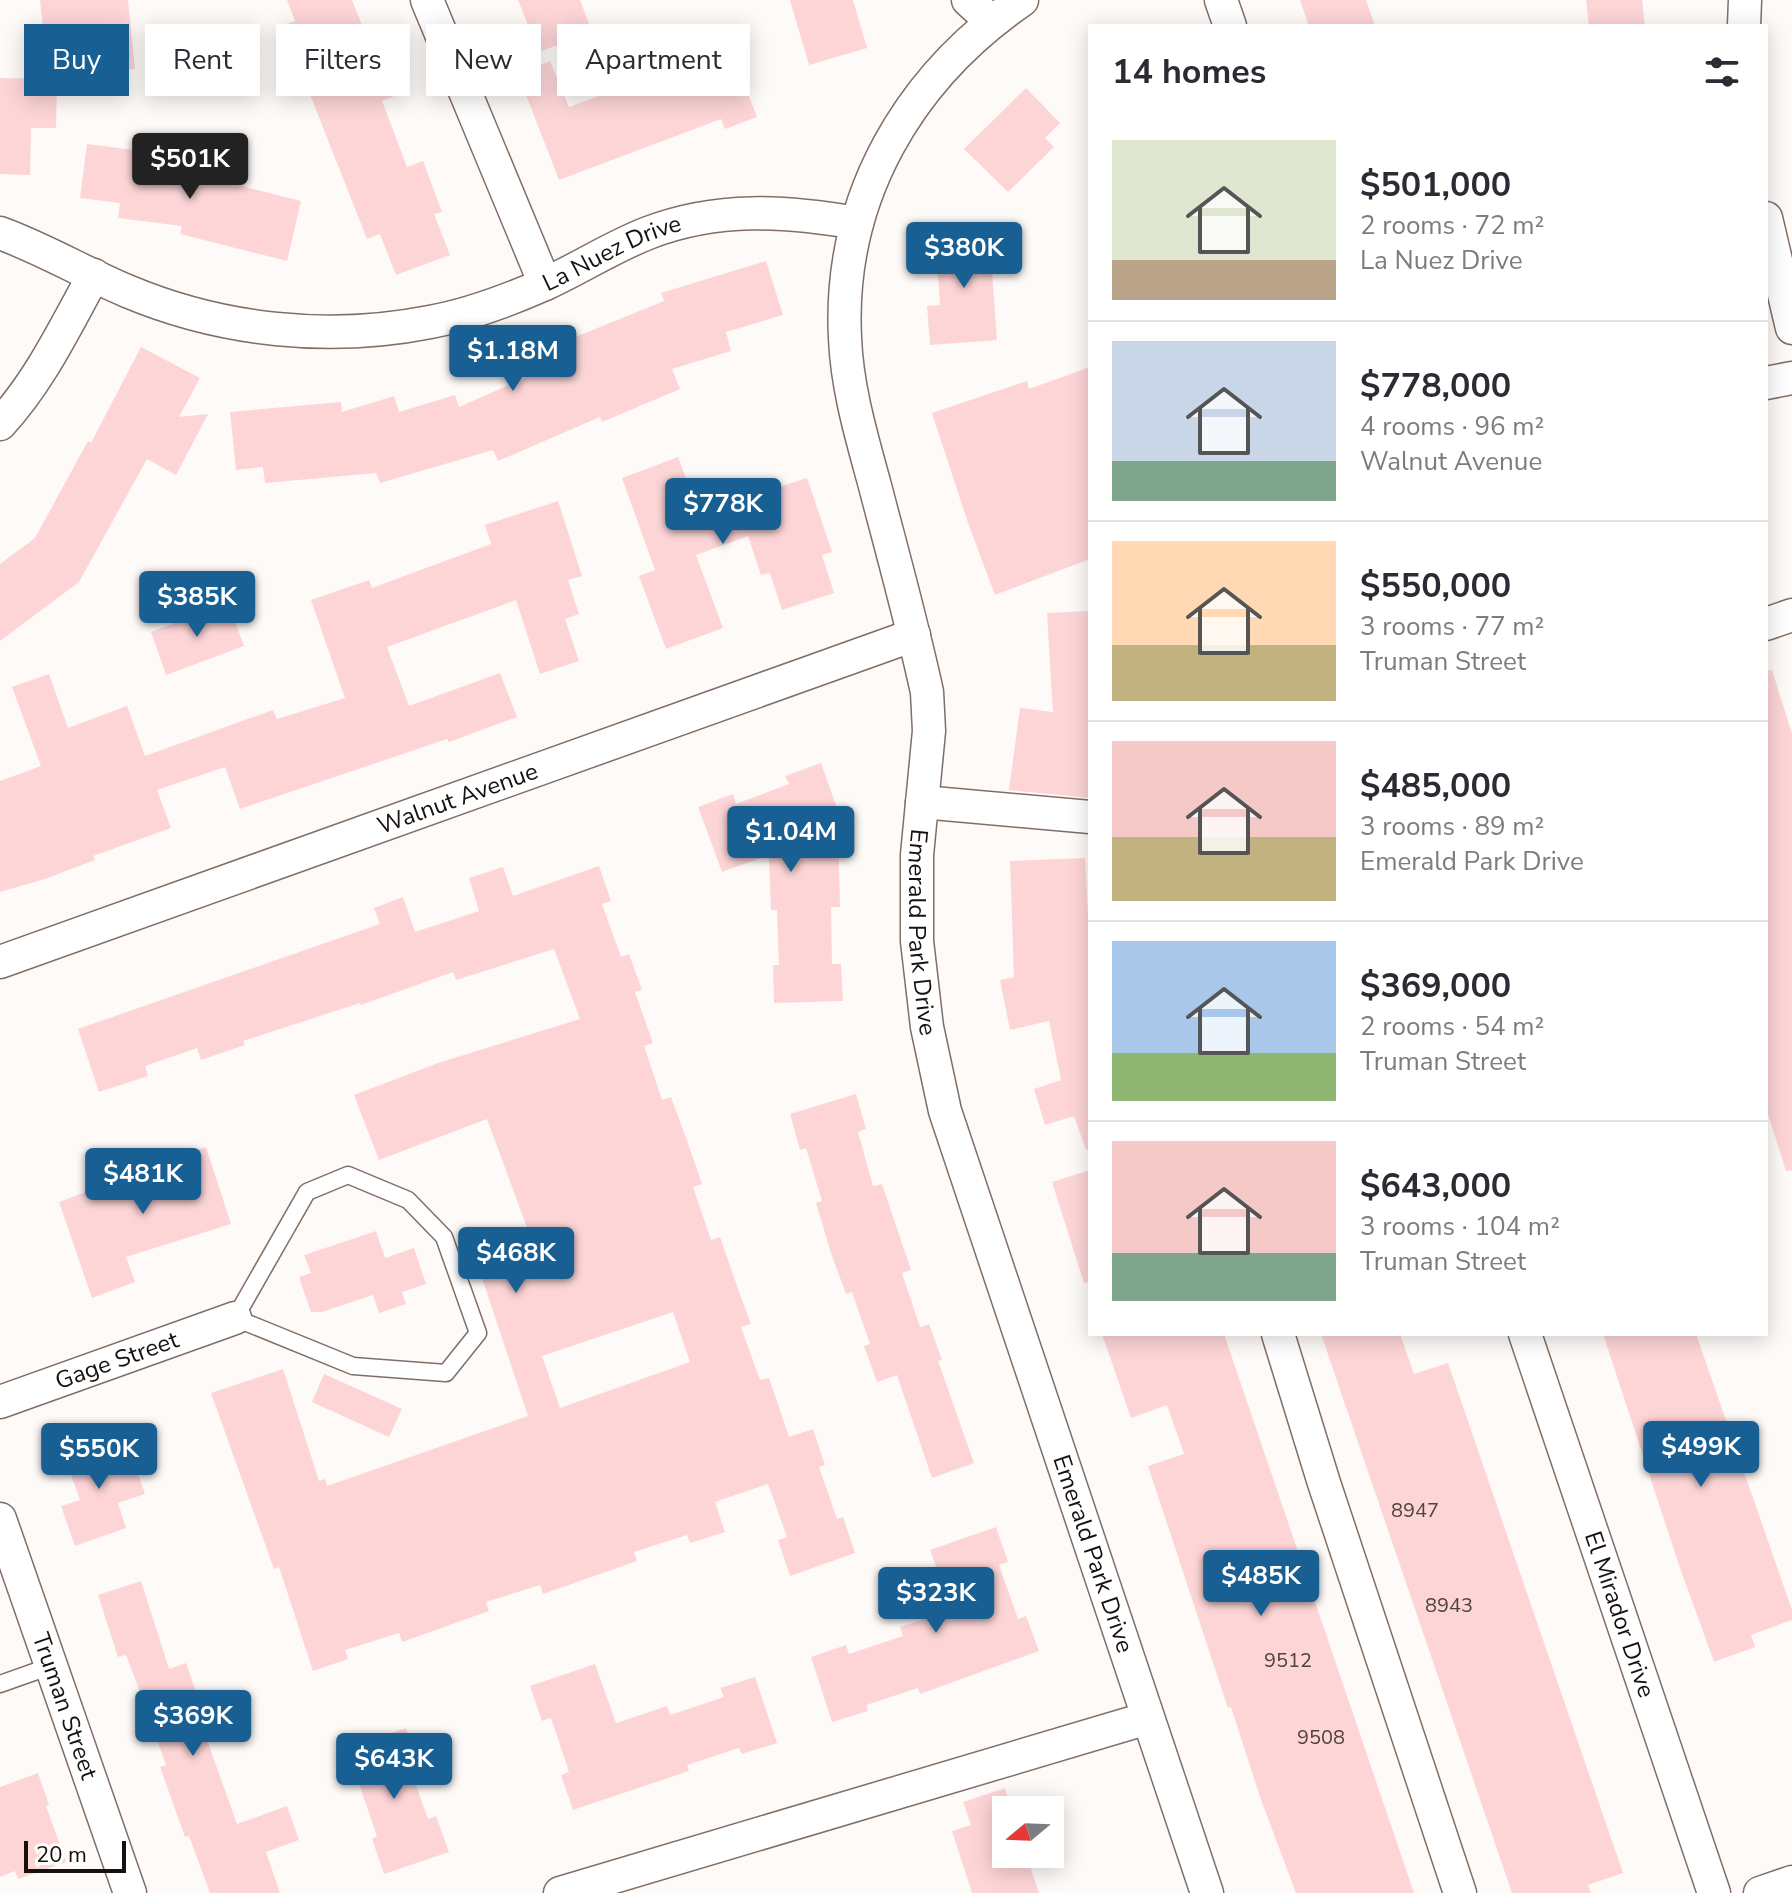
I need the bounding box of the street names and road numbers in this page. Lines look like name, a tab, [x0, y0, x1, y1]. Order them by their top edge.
street label: La Nuez Drive	[537, 207, 685, 299]
street label: Walnut Avenue	[373, 755, 542, 842]
street label: Emerald Park Drive	[900, 828, 944, 1038]
street label: Gage Street	[51, 1323, 183, 1397]
street label: Emerald Park Drive	[1045, 1451, 1141, 1657]
street label: El Mirador Drive	[1577, 1527, 1663, 1702]
street label: Truman Street	[25, 1628, 105, 1784]

